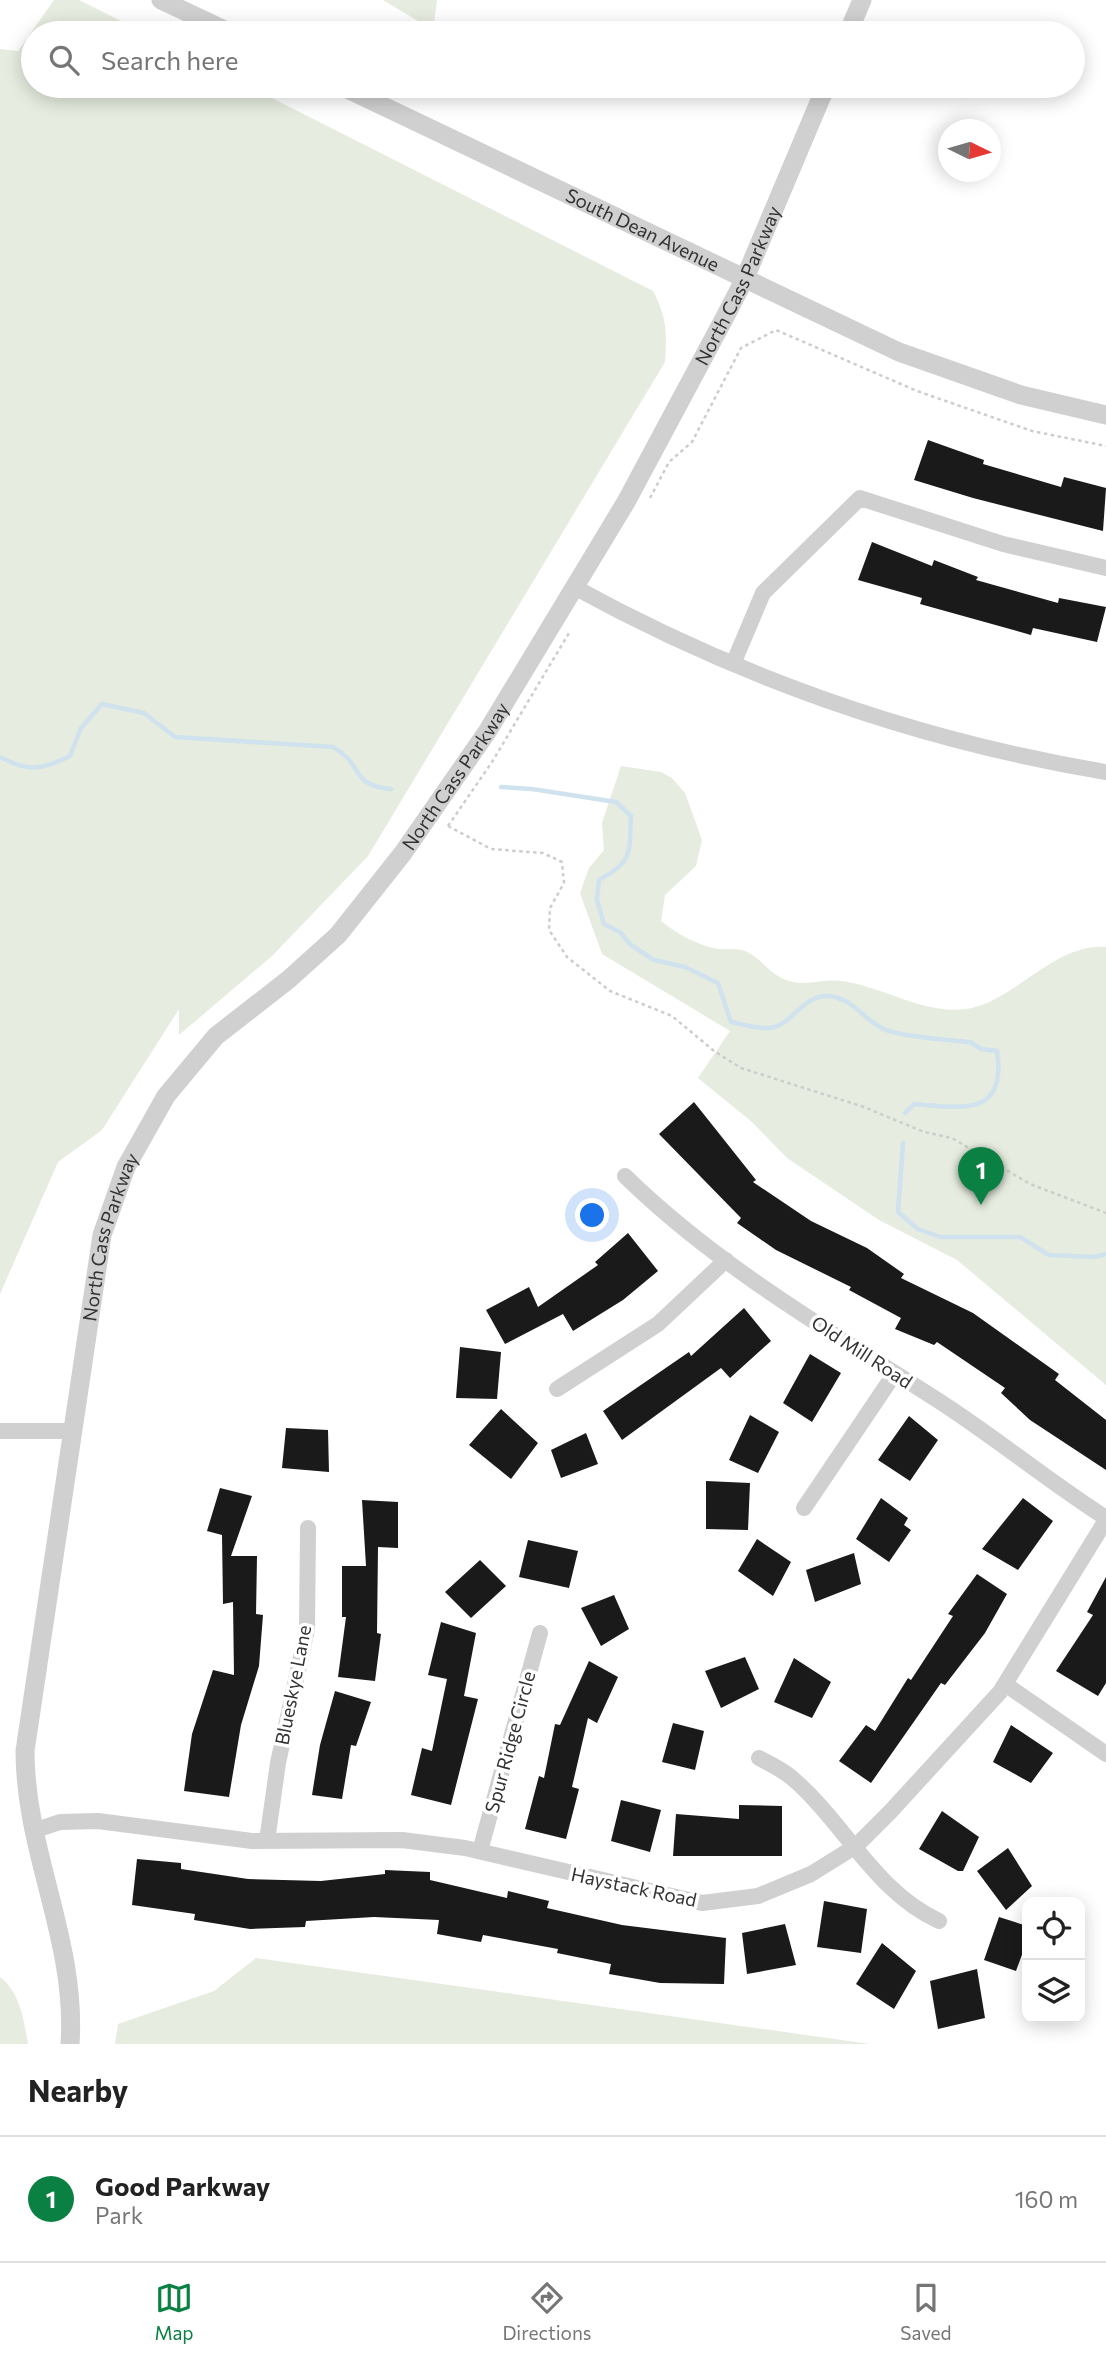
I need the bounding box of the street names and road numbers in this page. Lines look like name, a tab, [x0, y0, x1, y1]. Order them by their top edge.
street label: South Dean Avenue	[562, 183, 723, 276]
street label: North Cass Parkway	[689, 202, 785, 369]
street label: North Cass Parkway	[397, 698, 513, 854]
street label: North Cass Parkway	[77, 1148, 143, 1323]
street label: Old Mill Road	[807, 1310, 917, 1393]
street label: Blueskye Lane	[270, 1623, 315, 1747]
street label: Spur Ridge Circle	[480, 1668, 540, 1815]
street label: Haystack Road	[569, 1862, 699, 1911]

